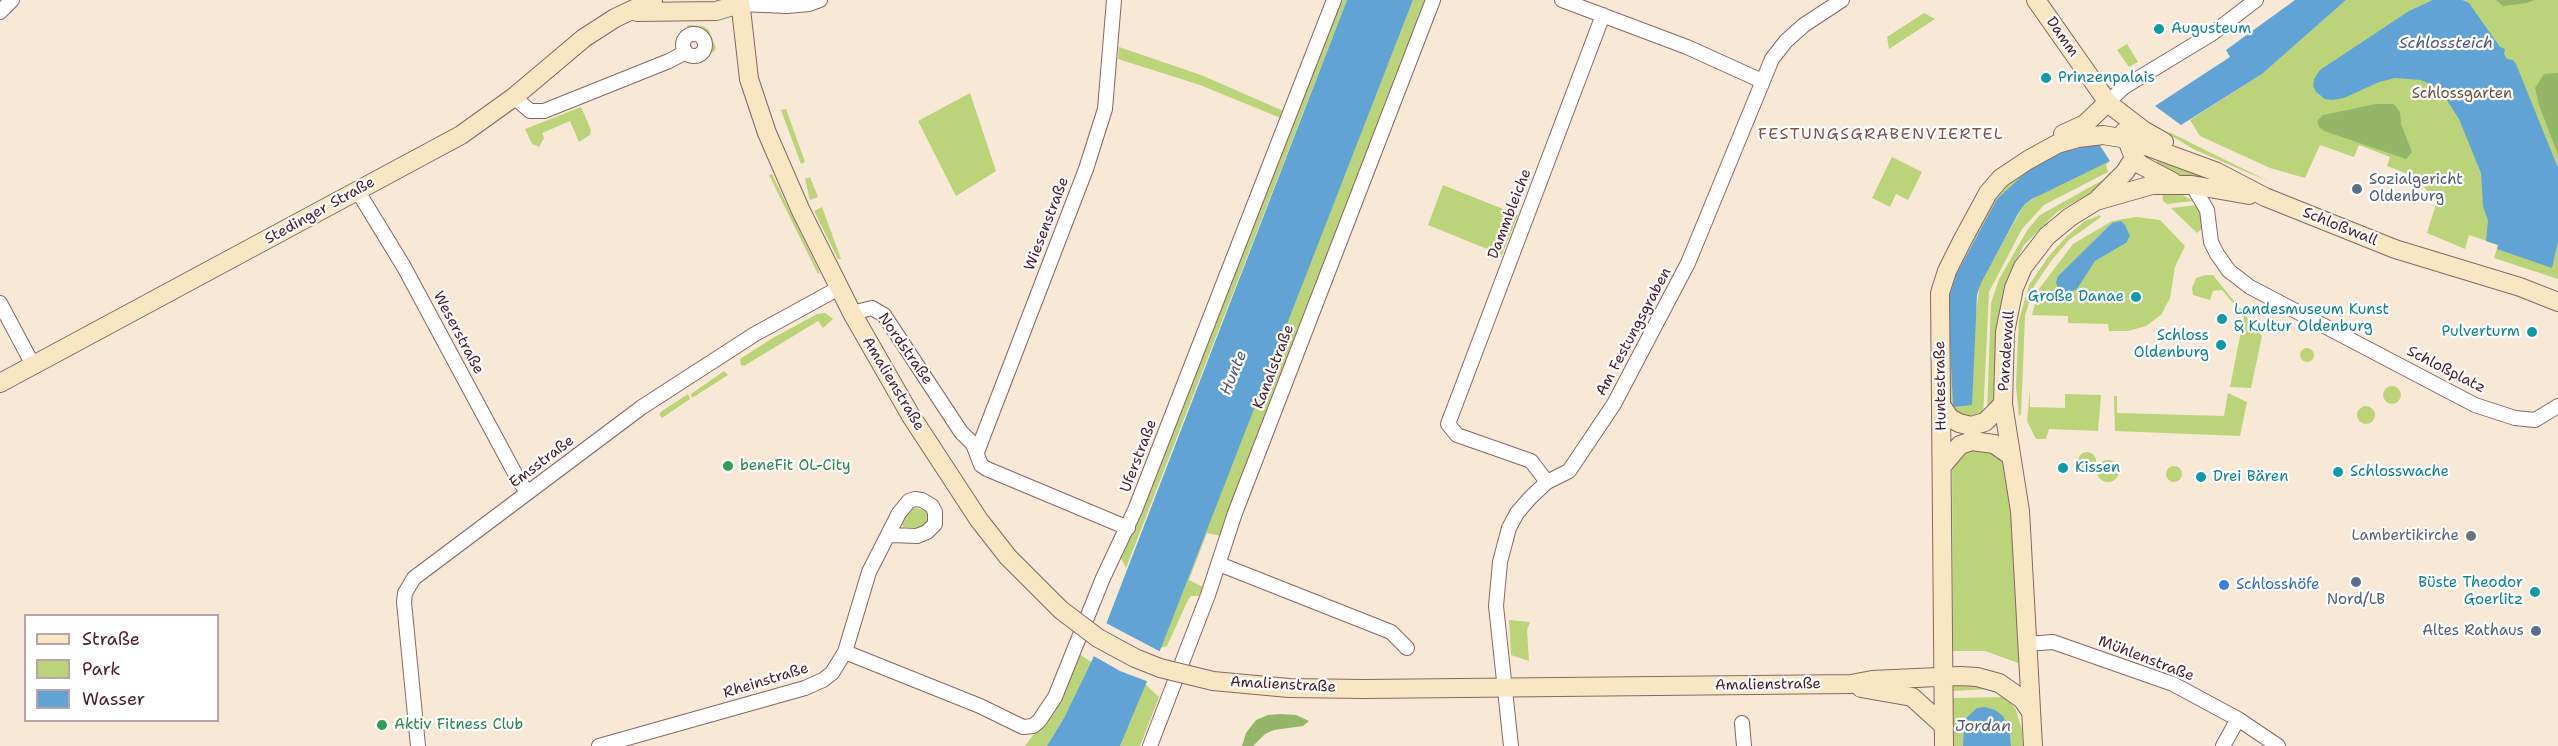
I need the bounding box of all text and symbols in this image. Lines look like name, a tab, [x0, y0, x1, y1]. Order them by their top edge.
street label: Damm	[2042, 14, 2082, 60]
place label: Augusteum	[2171, 20, 2251, 38]
marker: Augusteum	[2152, 22, 2166, 36]
water label: Schlossteich	[2399, 34, 2493, 54]
place label: Prinzenpalais	[2058, 69, 2155, 87]
marker: Prinzenpalais	[2039, 71, 2053, 85]
park label: Schlossgarten	[2412, 85, 2512, 103]
district label: FESTUNGSGRABENVIERTEL	[1758, 125, 2004, 145]
street label: Dammbleiche	[1485, 166, 1535, 262]
place label: Sozialgericht Oldenburg	[2369, 171, 2463, 206]
street label: Stedinger Straße	[262, 173, 378, 249]
street label: Wiesenstraße	[1021, 175, 1073, 273]
marker: Sozialgericht Oldenburg	[2350, 182, 2364, 196]
street label: Schloßwall	[2300, 204, 2380, 250]
street label: Am Festungsgraben	[1593, 265, 1675, 399]
place label: Große Danae	[2028, 288, 2124, 306]
street label: Weserstraße	[429, 289, 487, 377]
marker: Große Danae	[2129, 290, 2143, 304]
place label: Landesmuseum Kunst & Kultur Oldenburg	[2234, 301, 2389, 336]
street label: Nordstraße	[874, 310, 936, 388]
street label: Paradewall	[1995, 310, 2019, 392]
marker: Landesmuseum Kunst & Kultur Oldenburg	[2215, 312, 2229, 326]
street label: Kanalstraße	[1250, 322, 1298, 412]
place label: Pulverturm	[2442, 323, 2520, 341]
marker: Pulverturm	[2525, 325, 2539, 339]
place label: Schloss Oldenburg	[2134, 327, 2209, 362]
street label: Amalienstraße	[858, 334, 928, 434]
marker: Schloss Oldenburg	[2214, 338, 2228, 352]
street label: Huntestraße	[1931, 341, 1951, 431]
street label: Schloßplatz	[2404, 343, 2488, 397]
water label: Hunte	[1216, 348, 1252, 398]
street label: Uferstraße	[1117, 417, 1161, 495]
street label: Emsstraße	[506, 432, 578, 492]
place label: beneFit OL-City	[740, 457, 851, 475]
marker: beneFit OL-City	[721, 459, 735, 473]
place label: Kissen	[2075, 459, 2120, 477]
marker: Kissen	[2056, 461, 2070, 475]
place label: Schlosswache	[2350, 463, 2449, 481]
marker: Schlosswache	[2331, 465, 2345, 479]
place label: Drei Bären	[2213, 468, 2288, 486]
marker: Drei Bären	[2194, 470, 2208, 484]
place label: Lambertikirche	[2351, 527, 2459, 545]
marker: Lambertikirche	[2464, 529, 2478, 543]
place label: Büste Theodor Goerlitz	[2418, 574, 2523, 609]
marker: Nord/LB	[2349, 575, 2363, 589]
place label: Schlosshöfe	[2236, 576, 2320, 594]
marker: Schlosshöfe	[2217, 578, 2231, 592]
marker: Büste Theodor Goerlitz	[2528, 585, 2542, 599]
place label: Nord/LB	[2327, 591, 2385, 609]
legend	[24, 614, 219, 722]
place label: Altes Rathaus	[2422, 622, 2524, 640]
marker: Altes Rathaus	[2529, 624, 2543, 638]
text: Straße	[82, 627, 140, 651]
street label: Mühlenstraße	[2096, 632, 2196, 686]
text: Park	[82, 657, 121, 681]
street label: Rheinstraße	[721, 660, 811, 702]
street label: Amalienstraße	[1230, 673, 1336, 697]
street label: Amalienstraße	[1715, 675, 1821, 695]
text: Wasser	[82, 687, 145, 711]
place label: Aktiv Fitness Club	[394, 716, 523, 734]
water label: Jordan	[1955, 717, 2011, 737]
marker: Aktiv Fitness Club	[375, 718, 389, 732]

